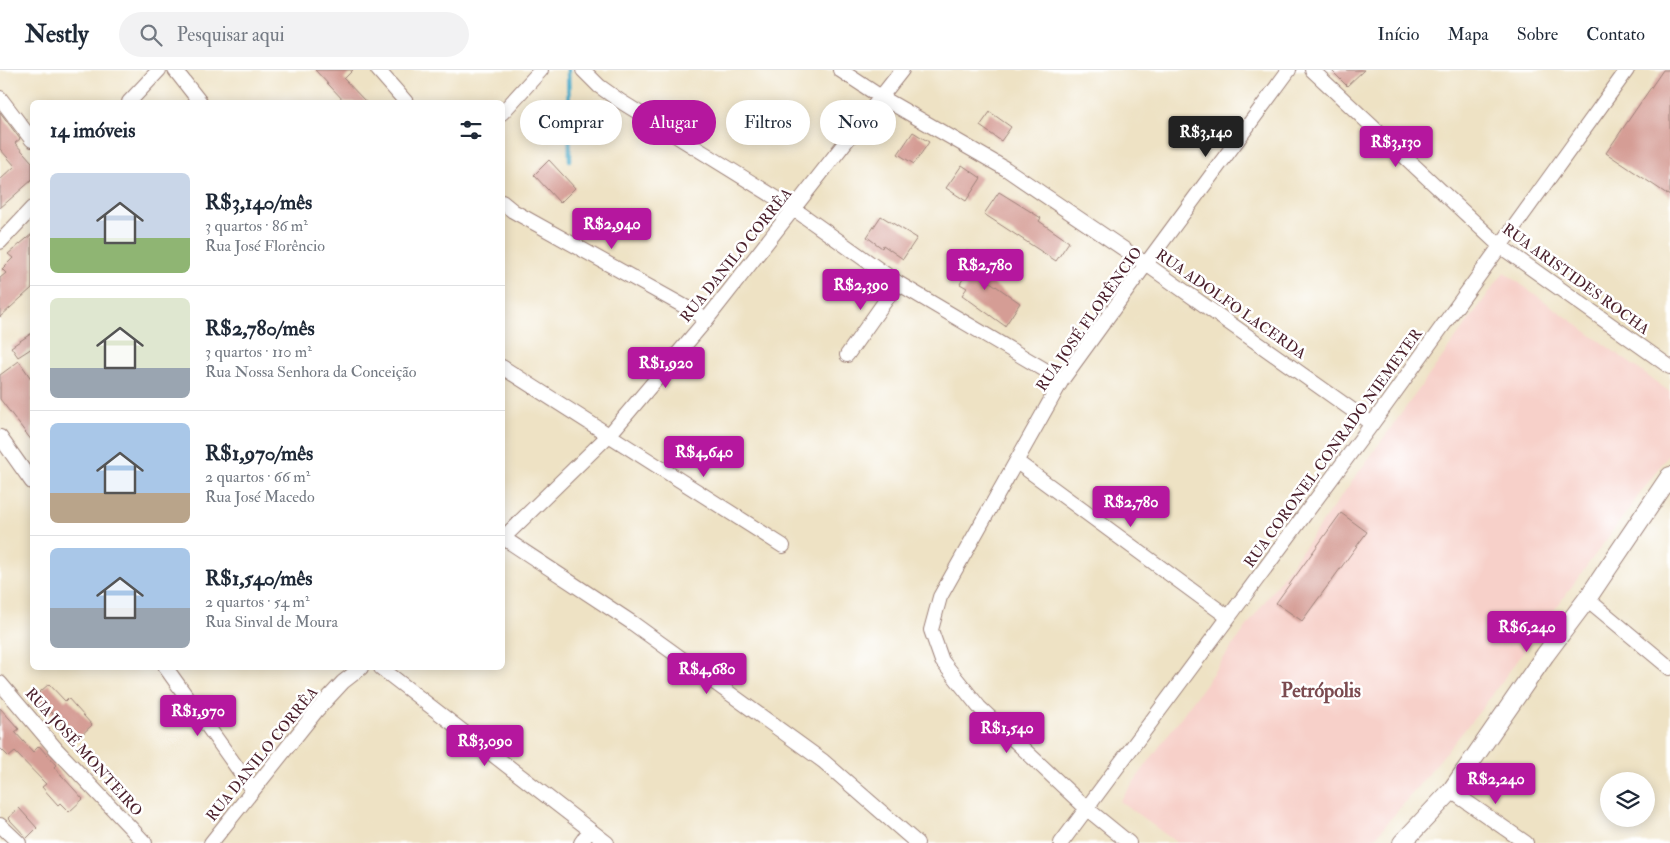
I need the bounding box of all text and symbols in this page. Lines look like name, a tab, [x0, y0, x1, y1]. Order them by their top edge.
search box	[119, 12, 469, 57]
text: Nestly	[25, 19, 89, 50]
icon: search	[137, 21, 165, 49]
text: Pesquisar aqui	[177, 23, 285, 47]
text: Início	[1378, 23, 1419, 46]
text: Mapa	[1447, 23, 1489, 46]
text: Sobre	[1517, 23, 1558, 46]
text: Contato	[1586, 23, 1645, 46]
chip: Comprar	[520, 100, 622, 145]
chip: Alugar	[632, 100, 716, 145]
chip: Filtros	[726, 100, 810, 145]
chip: Novo	[820, 100, 896, 145]
icon: filters	[457, 116, 485, 144]
pin: R$3,140	[1160, 116, 1252, 158]
text: 14 imóveis	[50, 117, 135, 144]
text: R$3,140	[1180, 122, 1233, 142]
pin: R$3,130	[1350, 126, 1442, 168]
text: R$3,130	[1371, 132, 1421, 152]
street label: RUA DANILO CORRÊA	[676, 183, 797, 326]
text: R$3,140/mês	[205, 189, 312, 216]
icon: home	[90, 193, 150, 253]
pin: R$2,940	[566, 208, 658, 250]
text: R$2,940	[583, 214, 641, 234]
text: 3 quartos · 86 m²	[205, 216, 308, 236]
street label: RUA ARISTIDES ROCHA	[1499, 220, 1653, 339]
text: Rua José Florêncio	[205, 236, 325, 256]
street label: RUA JOSÉ FLORÊNCIO	[1031, 242, 1147, 396]
street label: RUA ADOLFO LACERDA	[1152, 245, 1310, 364]
pin: R$2,780	[939, 248, 1031, 291]
text: R$2,780	[958, 255, 1012, 275]
pin: R$2,390	[815, 268, 907, 311]
text: R$2,390	[834, 275, 888, 295]
text: R$2,780/mês	[205, 315, 315, 342]
icon: home	[90, 318, 150, 378]
street label: RUA CORONEL CONRADO NIEMEYER	[1240, 324, 1427, 571]
text: 3 quartos · 110 m²	[205, 342, 312, 362]
pin: R$1,920	[620, 346, 712, 389]
text: R$1,920	[639, 353, 693, 373]
text: Rua Nossa Senhora da Conceição	[205, 362, 416, 382]
pin: R$4,640	[658, 436, 750, 478]
text: R$1,970/mês	[205, 440, 313, 467]
text: R$4,640	[675, 442, 733, 462]
icon: home	[90, 443, 150, 503]
text: 2 quartos · 66 m²	[205, 467, 310, 487]
pin: R$2,780	[1085, 486, 1177, 528]
text: Rua José Macedo	[205, 487, 315, 507]
text: R$2,780	[1104, 492, 1158, 512]
text: R$1,540/mês	[205, 565, 313, 592]
icon: home	[90, 568, 150, 628]
text: 2 quartos · 54 m²	[205, 592, 309, 612]
pin: R$6,240	[1481, 610, 1573, 653]
text: Rua Sinval de Moura	[205, 612, 338, 632]
text: R$6,240	[1498, 617, 1556, 637]
pin: R$4,680	[661, 652, 753, 695]
text: R$4,680	[678, 659, 736, 679]
district label: Petrópolis	[1281, 678, 1361, 704]
street label: RUA DANILO CORRÊA	[202, 682, 323, 825]
street label: RUA JOSÉ MONTEIRO	[20, 683, 148, 821]
pin: R$1,970	[152, 694, 244, 737]
text: R$1,970	[171, 701, 225, 721]
pin: R$1,540	[961, 712, 1053, 754]
text: R$1,540	[980, 718, 1034, 738]
pin: R$3,090	[439, 724, 531, 767]
text: R$3,090	[457, 731, 513, 751]
pin: R$2,240	[1450, 762, 1542, 805]
text: R$2,240	[1467, 769, 1525, 789]
map controls	[1600, 772, 1655, 827]
button: layers	[1600, 772, 1655, 827]

